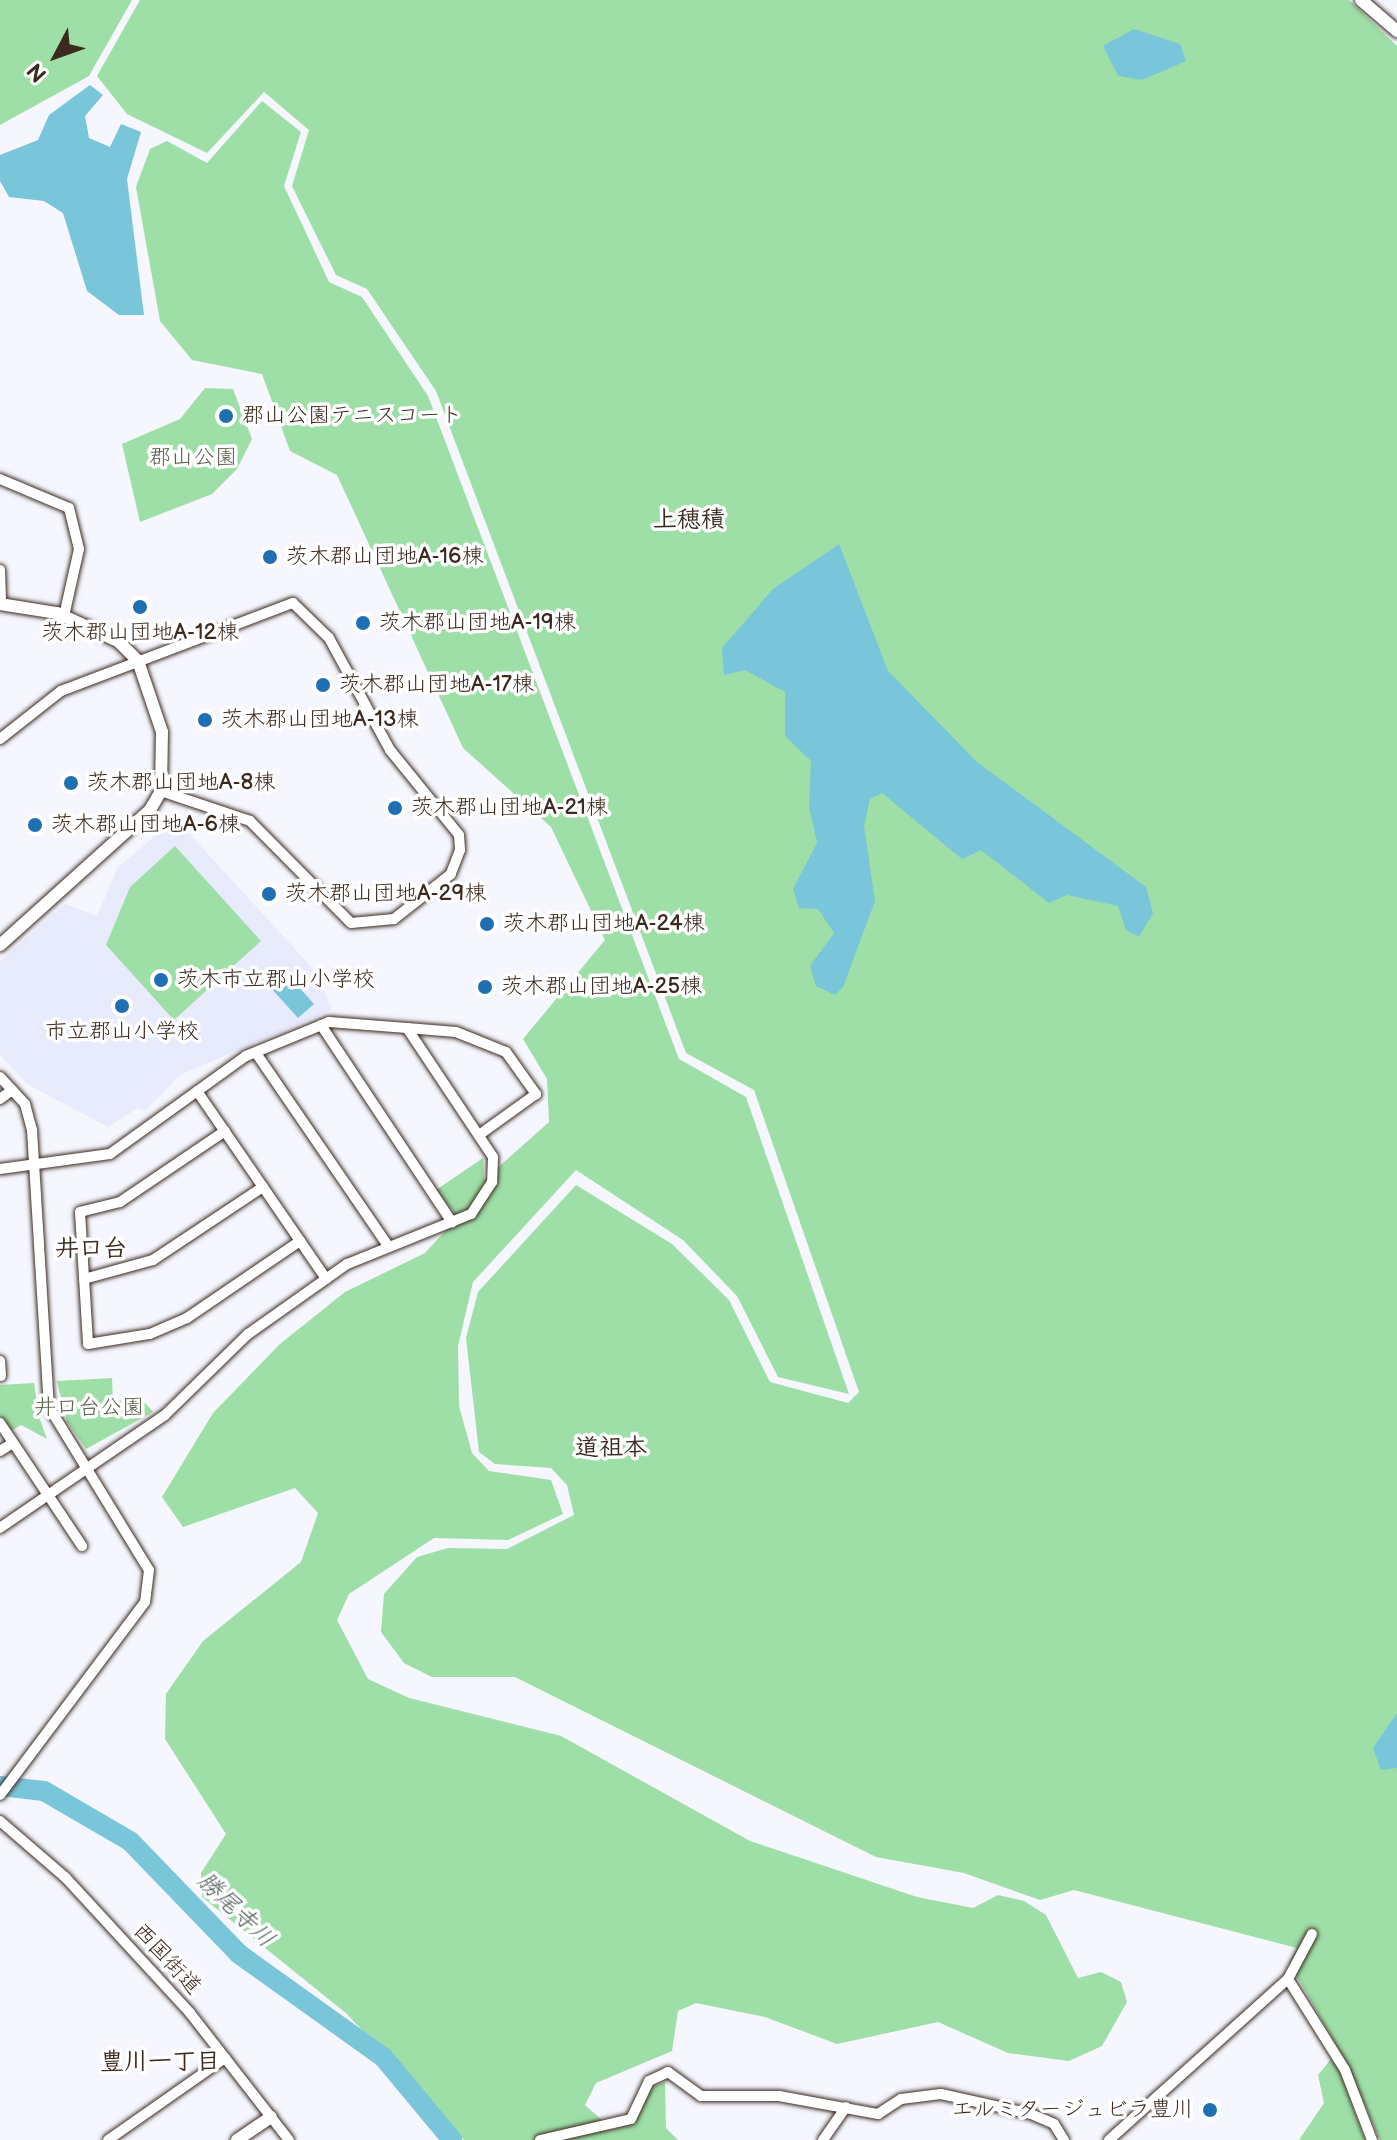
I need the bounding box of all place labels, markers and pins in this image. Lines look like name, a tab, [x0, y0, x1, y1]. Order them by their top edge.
place label: 郡山公園テニスコート	[242, 403, 462, 429]
marker: 郡山公園テニスコート	[217, 407, 235, 425]
place label: 茨木郡山団地A-16棟	[286, 544, 483, 570]
marker: 茨木郡山団地A-16棟	[261, 548, 279, 566]
marker: 茨木郡山団地A-12棟	[131, 598, 149, 616]
place label: 茨木郡山団地A-19棟	[379, 610, 576, 636]
marker: 茨木郡山団地A-19棟	[354, 614, 372, 632]
place label: 茨木郡山団地A-12棟	[42, 620, 238, 646]
place label: 茨木郡山団地A-17棟	[339, 672, 534, 698]
marker: 茨木郡山団地A-17棟	[314, 676, 332, 694]
place label: 茨木郡山団地A-13棟	[221, 707, 419, 733]
marker: 茨木郡山団地A-13棟	[196, 711, 214, 729]
place label: 茨木郡山団地A-8棟	[87, 770, 275, 796]
marker: 茨木郡山団地A-8棟	[62, 774, 80, 792]
place label: 茨木郡山団地A-21棟	[411, 795, 608, 821]
marker: 茨木郡山団地A-21棟	[386, 799, 404, 817]
place label: 茨木郡山団地A-6棟	[51, 812, 240, 838]
marker: 茨木郡山団地A-6棟	[26, 816, 44, 834]
place label: 茨木郡山団地A-29棟	[285, 881, 486, 907]
marker: 茨木郡山団地A-29棟	[260, 885, 278, 903]
place label: 茨木郡山団地A-24棟	[503, 911, 705, 937]
marker: 茨木郡山団地A-24棟	[478, 915, 496, 933]
place label: 茨木市立郡山小学校	[177, 967, 375, 993]
marker: 茨木市立郡山小学校	[152, 971, 170, 989]
place label: 茨木郡山団地A-25棟	[501, 974, 702, 1000]
marker: 茨木郡山団地A-25棟	[476, 978, 494, 996]
marker: 市立郡山小学校	[113, 997, 131, 1015]
place label: 市立郡山小学校	[45, 1019, 199, 1045]
place label: エルミタージュビラ豊川	[952, 2097, 1194, 2123]
marker: エルミタージュビラ豊川	[1201, 2101, 1219, 2119]

